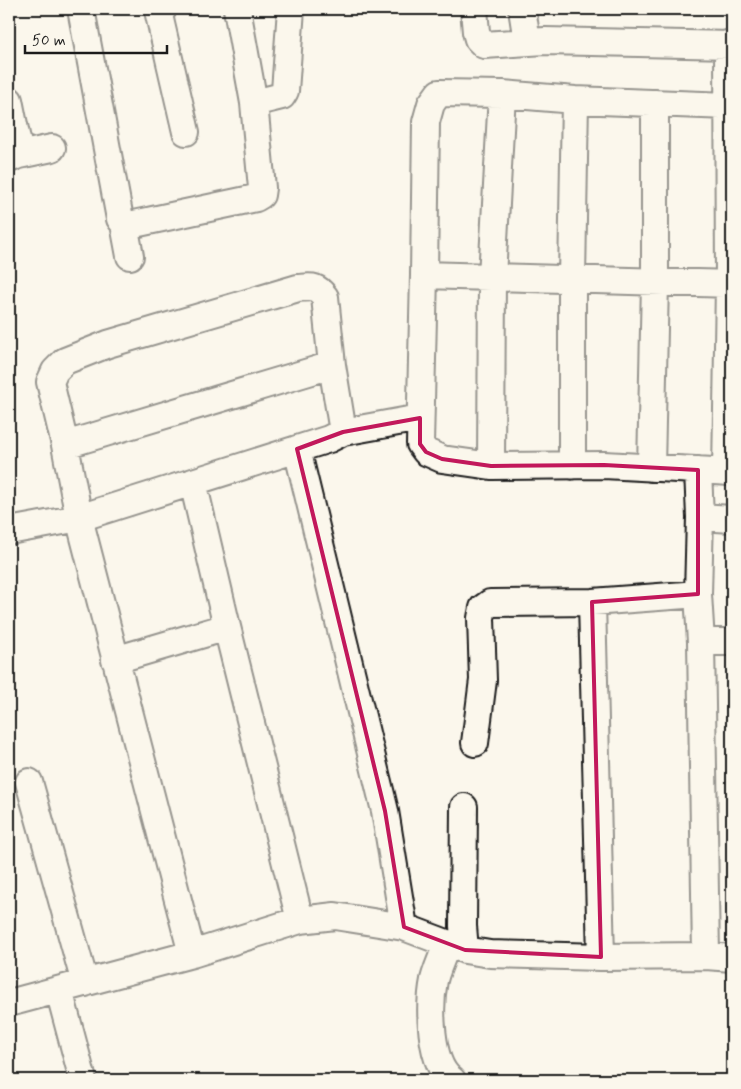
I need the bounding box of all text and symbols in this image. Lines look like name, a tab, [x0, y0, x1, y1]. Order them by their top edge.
scale bar	[25, 22, 168, 54]
text: 50 m	[32, 31, 66, 51]

